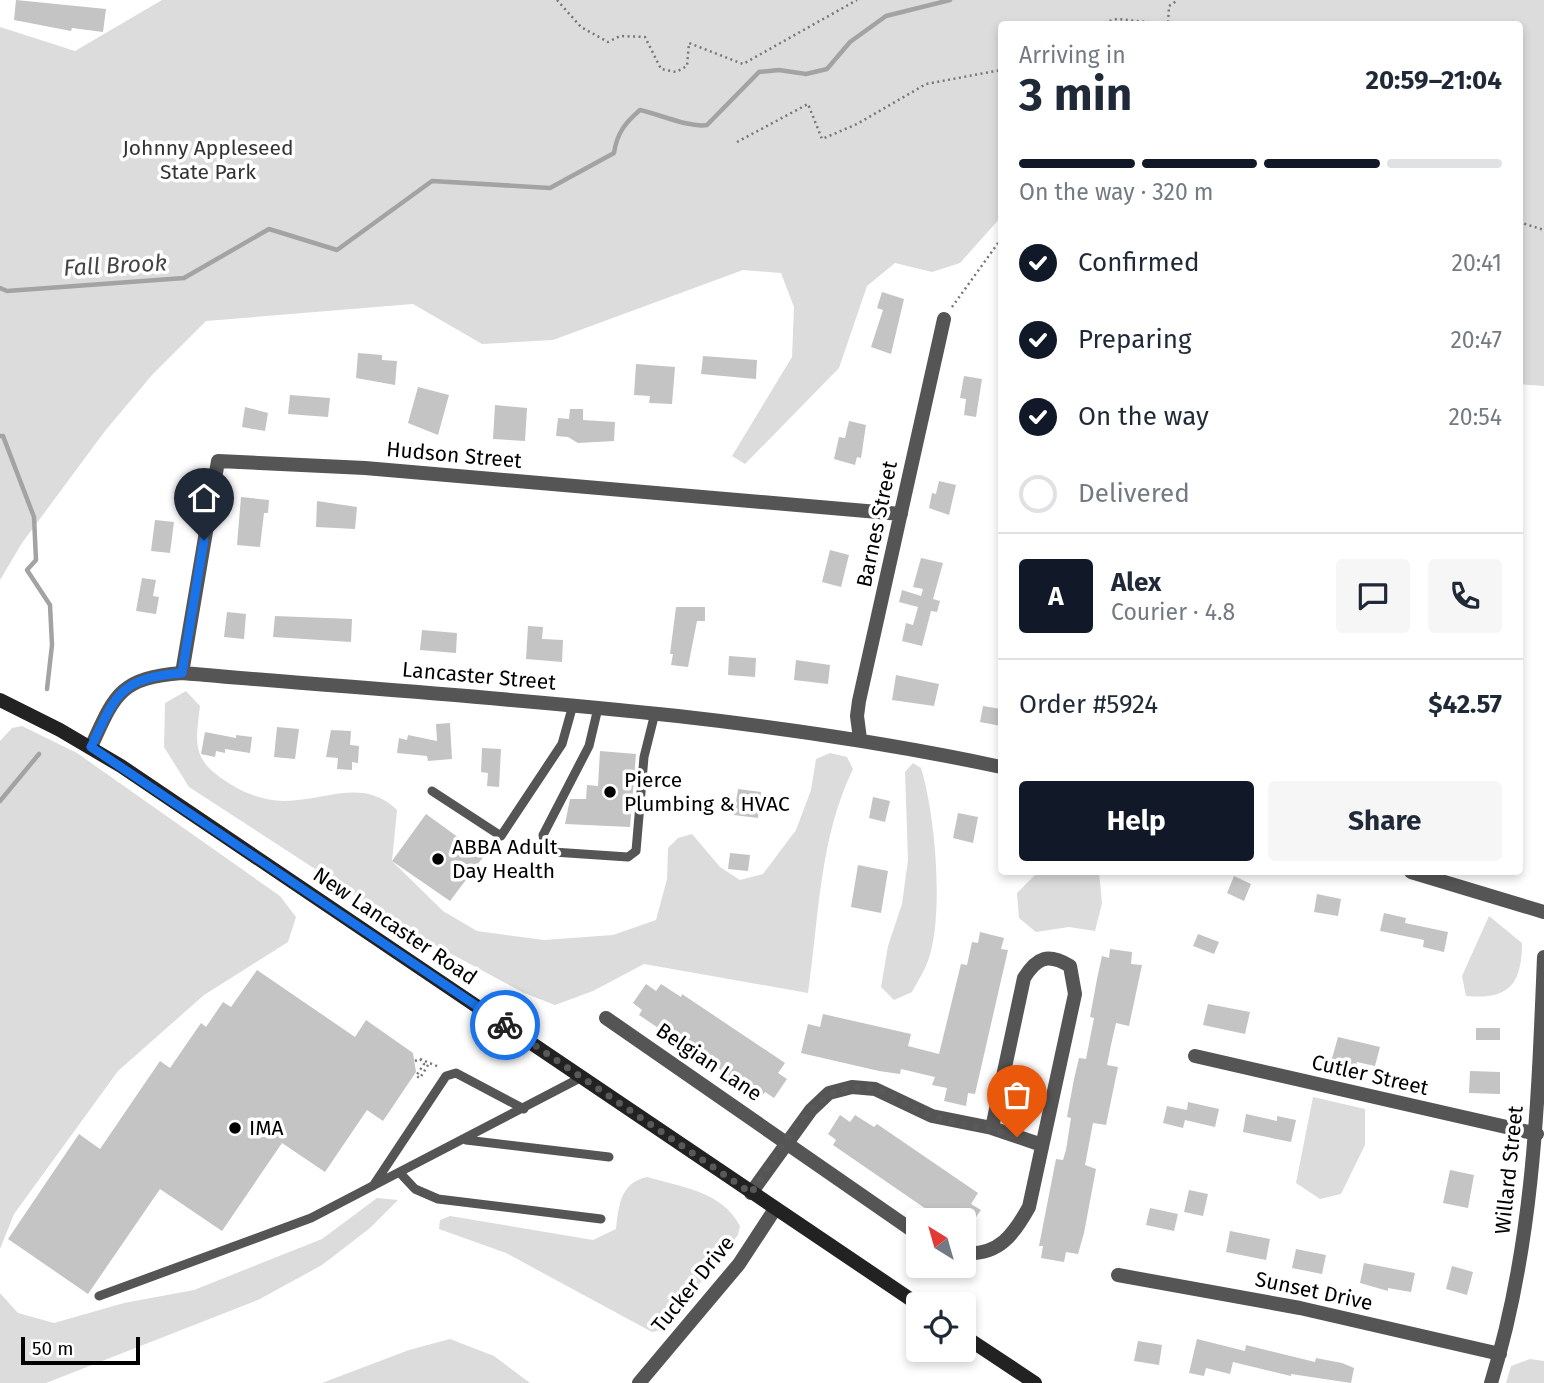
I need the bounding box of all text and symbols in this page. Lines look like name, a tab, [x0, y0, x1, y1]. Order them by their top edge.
text: Arriving in	[1019, 41, 1126, 69]
text: 20:59–21:04	[1365, 65, 1502, 96]
text: 3 min	[1019, 67, 1132, 122]
park label: Johnny Appleseed State Park	[122, 135, 294, 185]
text: On the way · 320 m	[1019, 178, 1214, 206]
icon: check	[1019, 244, 1057, 282]
text: Confirmed	[1078, 247, 1199, 278]
water label: Fall Brook	[62, 248, 168, 282]
text: 20:41	[1452, 249, 1502, 277]
icon: check	[1019, 321, 1057, 359]
text: Preparing	[1078, 324, 1191, 355]
text: 20:47	[1450, 326, 1502, 354]
icon: check	[1019, 398, 1057, 436]
text: On the way	[1078, 401, 1209, 432]
text: 20:54	[1448, 403, 1502, 431]
street label: Hudson Street	[385, 436, 523, 474]
street label: Barnes Street	[851, 458, 903, 590]
pin	[174, 468, 234, 540]
text: Delivered	[1078, 478, 1190, 509]
icon: home	[185, 479, 223, 517]
button: chat	[1336, 559, 1410, 633]
button: phone	[1428, 559, 1502, 633]
text: Alex	[1111, 567, 1161, 598]
text: A	[1048, 581, 1064, 612]
text: Courier · 4.8	[1111, 598, 1235, 626]
street label: Lancaster Street	[401, 656, 557, 696]
text: Order #5924	[1019, 689, 1158, 720]
text: $42.57	[1428, 689, 1502, 720]
place label: Pierce Plumbing & HVAC	[624, 767, 790, 817]
button: Help	[1019, 781, 1254, 861]
button: Share	[1268, 781, 1502, 861]
marker: Pierce Plumbing & HVAC	[602, 784, 618, 800]
place label: ABBA Adult Day Health	[452, 834, 558, 884]
marker: ABBA Adult Day Health	[430, 851, 446, 867]
street label: New Lancaster Road	[308, 862, 482, 990]
courier	[470, 990, 540, 1060]
icon: bike	[486, 1006, 524, 1044]
street label: Belgian Lane	[651, 1017, 767, 1107]
street label: Cutler Street	[1309, 1049, 1431, 1101]
pin	[987, 1065, 1047, 1137]
icon: bag	[998, 1076, 1036, 1114]
street label: Willard Street	[1489, 1104, 1529, 1236]
place label: IMA	[249, 1115, 284, 1141]
marker: IMA	[227, 1120, 243, 1136]
north arrow	[906, 1208, 976, 1278]
map controls	[906, 1208, 976, 1362]
street label: Tucker Drive	[646, 1230, 740, 1338]
street label: Sunset Drive	[1253, 1266, 1375, 1316]
button: locate	[906, 1292, 976, 1362]
scale bar	[21, 1334, 140, 1366]
text: 50 m	[32, 1337, 73, 1360]

